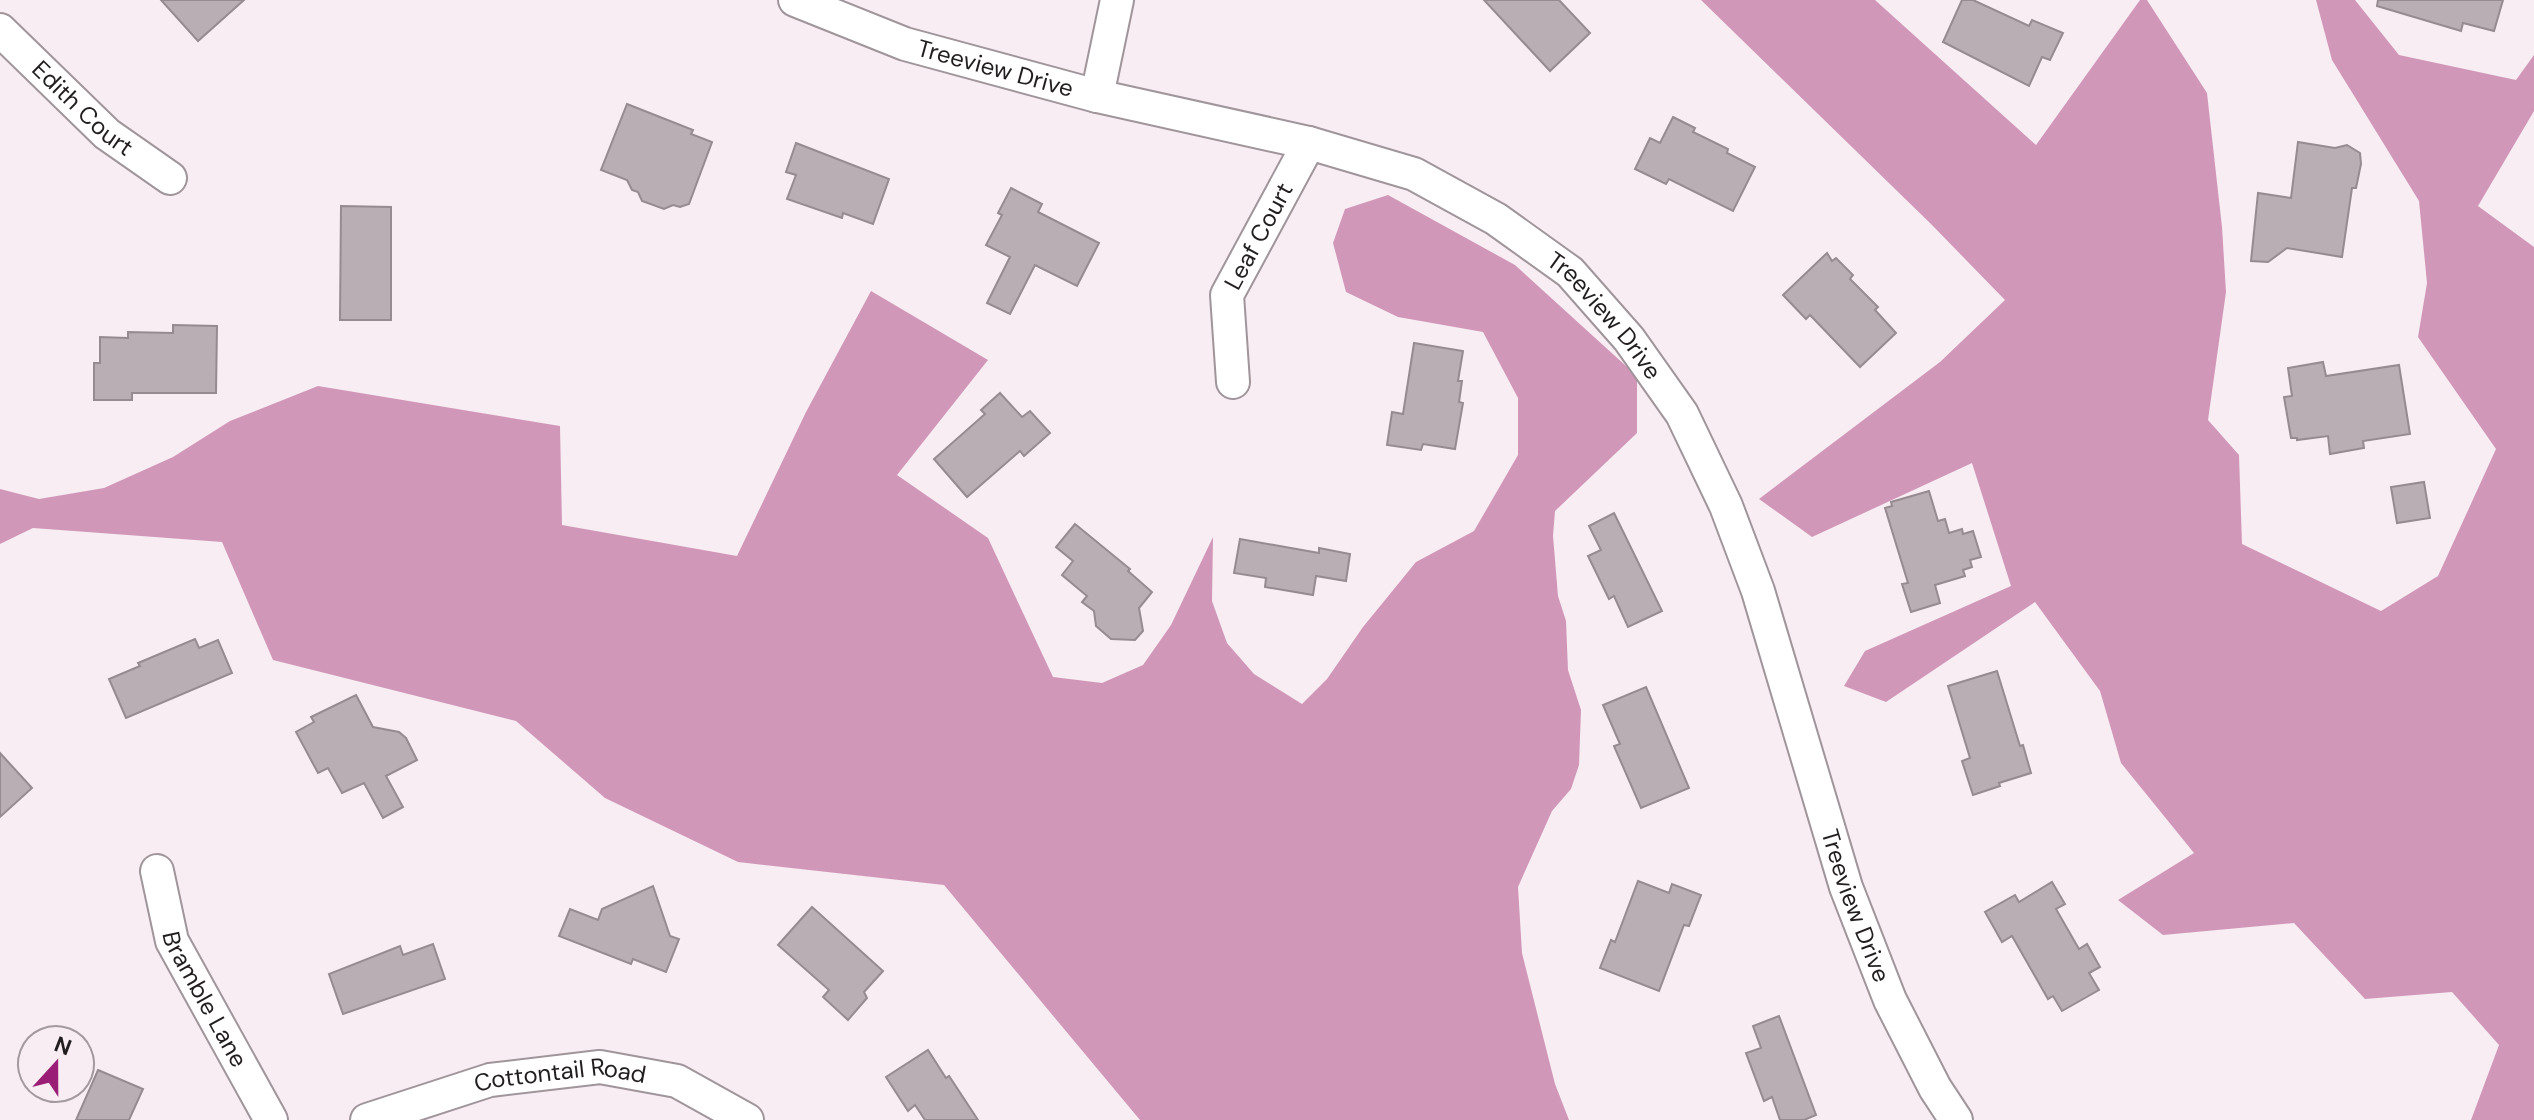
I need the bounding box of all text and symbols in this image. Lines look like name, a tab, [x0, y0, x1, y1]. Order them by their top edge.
street label: Treeview Drive	[914, 32, 1077, 104]
street label: Edith Court	[26, 54, 140, 163]
street label: Leaf Court	[1217, 177, 1300, 295]
street label: Treeview Drive	[1541, 245, 1669, 386]
street label: Treeview Drive	[1815, 825, 1898, 987]
street label: Bramble Lane	[155, 929, 255, 1073]
north arrow	[16, 1024, 96, 1104]
text: N	[50, 1029, 76, 1062]
street label: Cottontail Road	[470, 1051, 649, 1099]

